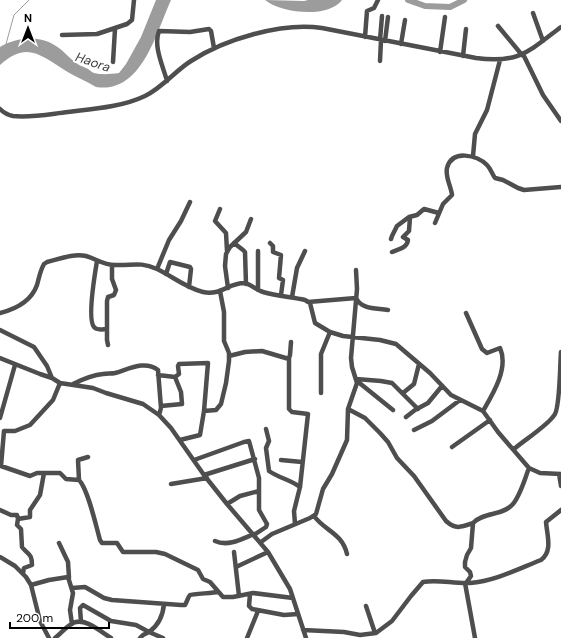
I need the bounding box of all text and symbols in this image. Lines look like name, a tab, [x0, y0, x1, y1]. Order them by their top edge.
north arrow	[8, 8, 48, 48]
text: N	[24, 11, 32, 25]
water label: Haora	[73, 48, 113, 76]
scale bar	[10, 604, 109, 630]
text: 200 m	[16, 610, 53, 626]

